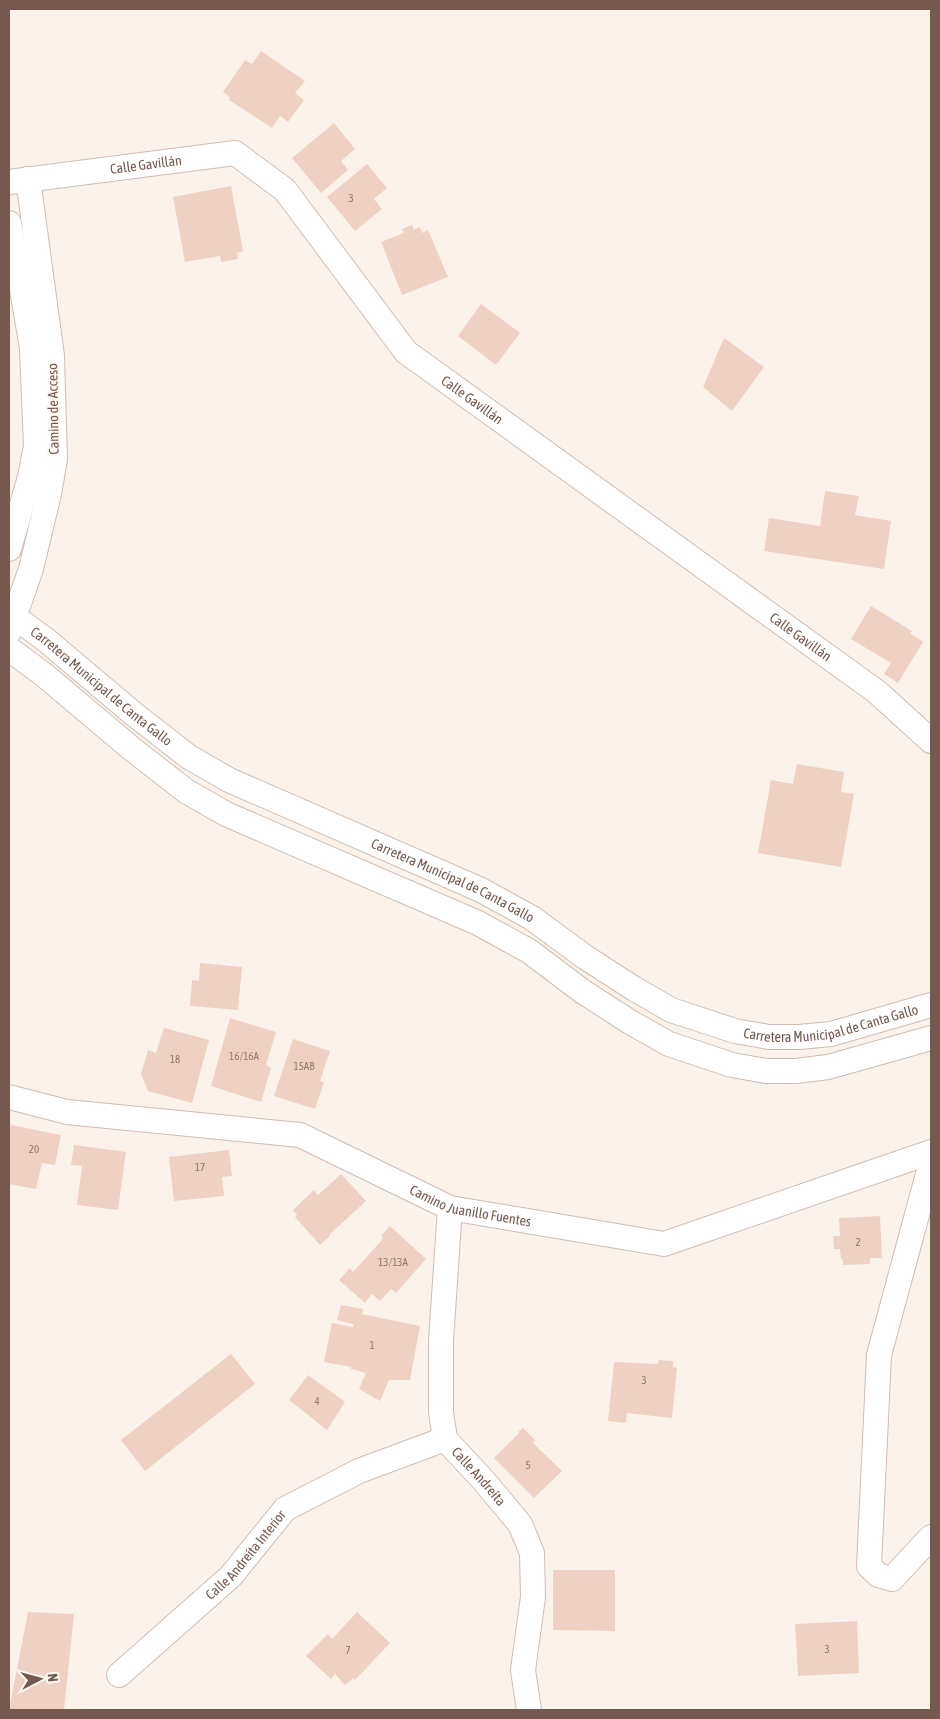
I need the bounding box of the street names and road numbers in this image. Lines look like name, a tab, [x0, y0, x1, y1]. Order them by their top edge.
street label: Calle Gavillán	[109, 152, 183, 177]
street label: Camino de Acceso	[44, 363, 62, 455]
street label: Calle Gavillán	[438, 372, 506, 427]
street label: Calle Gavillán	[767, 609, 835, 664]
street label: Carretera Municipal de Canta Gallo	[28, 624, 175, 749]
street label: Carretera Municipal de Canta Gallo	[369, 835, 537, 926]
street label: Carretera Municipal de Canta Gallo	[742, 1001, 920, 1045]
street label: Camino Juanillo Fuentes	[407, 1182, 532, 1230]
street label: Calle Andreíta	[449, 1444, 509, 1509]
street label: Calle Andreíta Interior	[202, 1506, 289, 1603]

